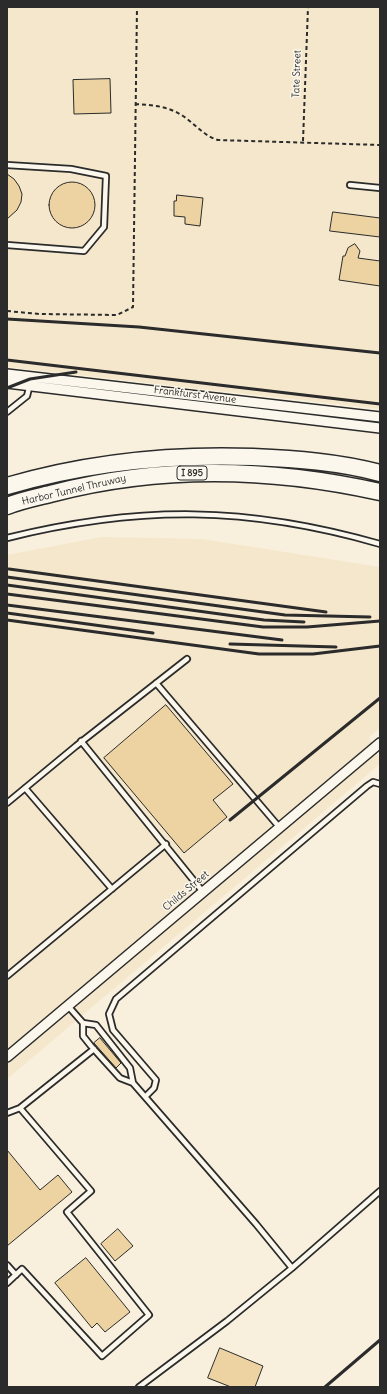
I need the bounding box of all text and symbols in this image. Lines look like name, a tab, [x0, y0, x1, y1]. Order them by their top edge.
street label: Tate Street	[290, 50, 304, 98]
street label: Frankfurst Avenue	[153, 384, 237, 406]
road number: I 895	[177, 466, 207, 480]
street label: Harbor Tunnel Thruway	[21, 472, 127, 508]
street label: Childs Street	[161, 868, 211, 914]

